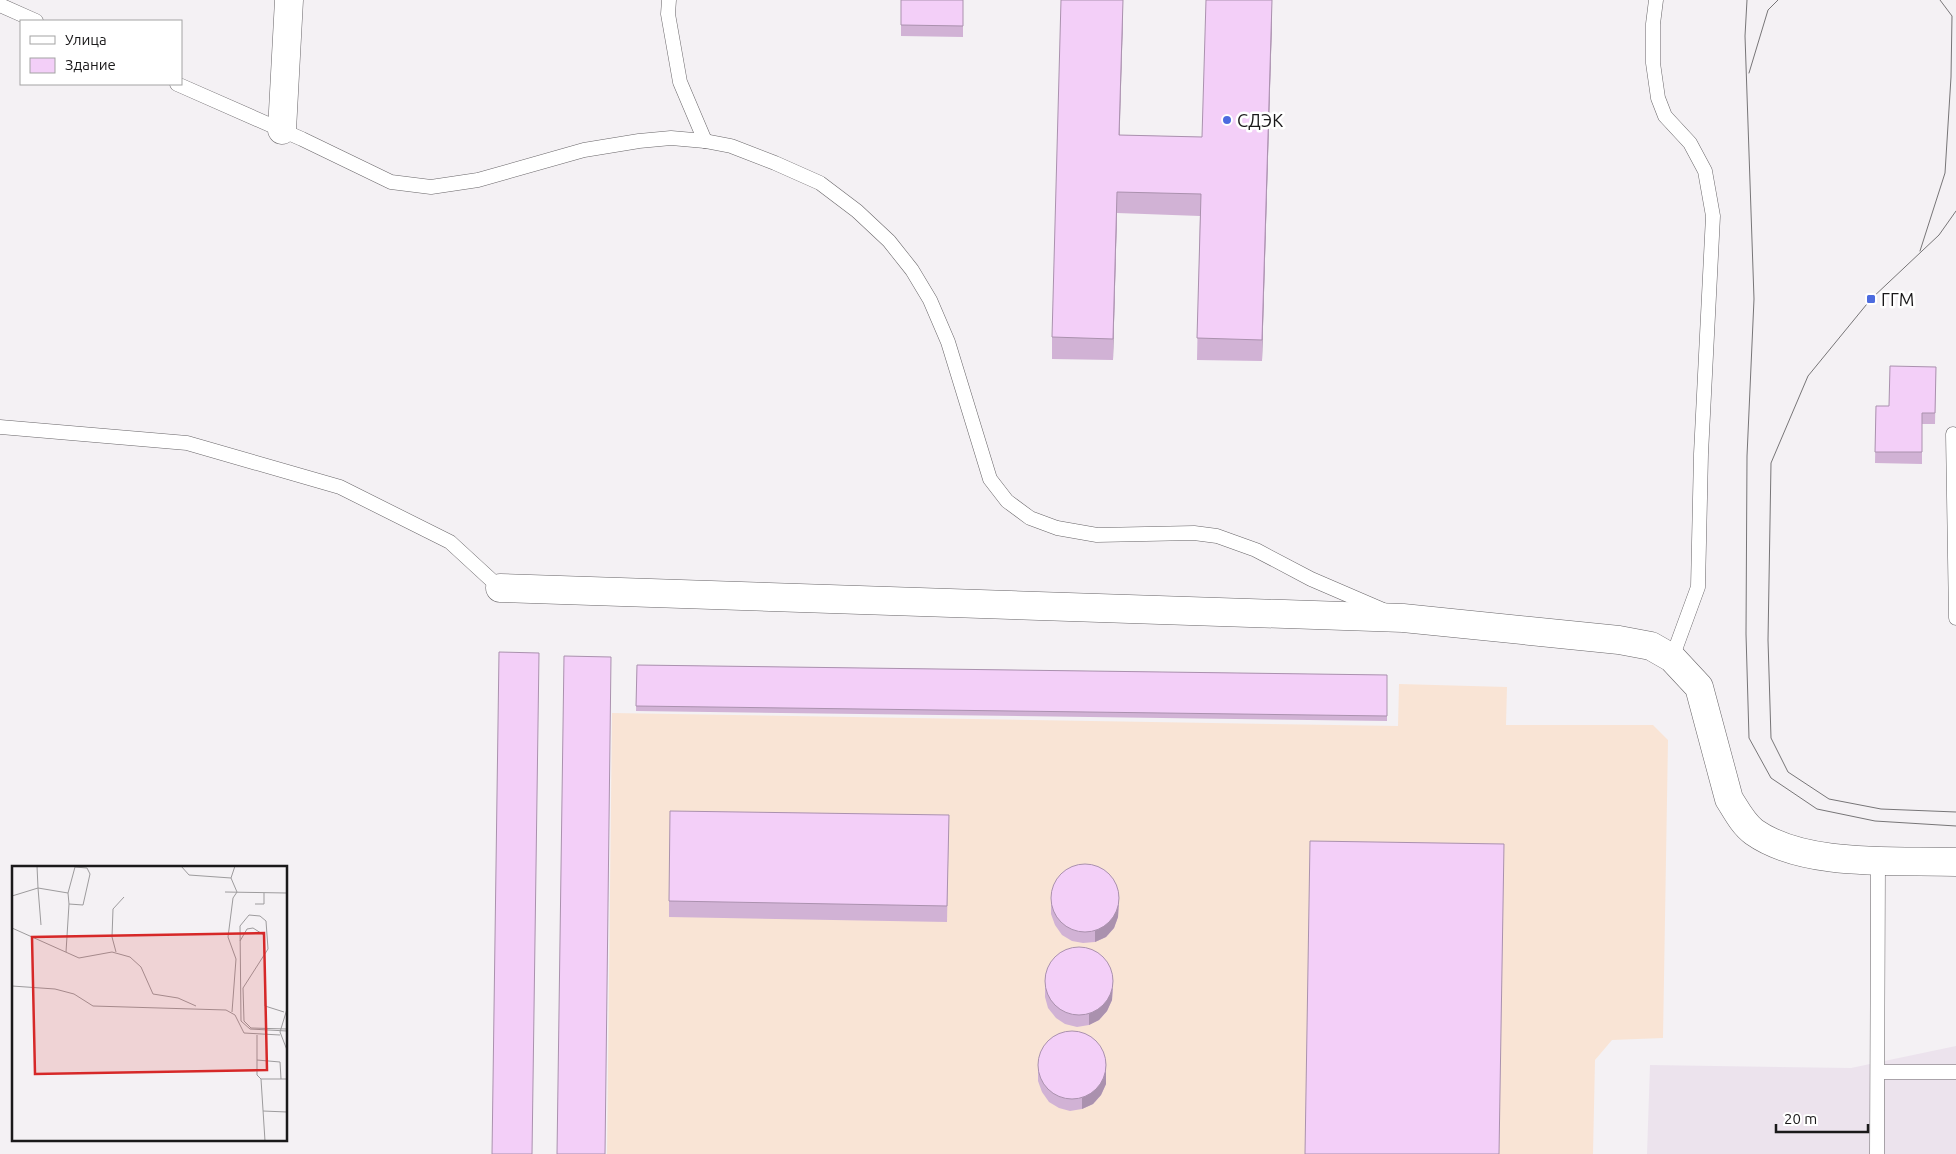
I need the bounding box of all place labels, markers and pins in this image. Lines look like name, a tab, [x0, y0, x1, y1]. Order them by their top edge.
place label: СДЭК	[1237, 110, 1283, 130]
marker: СДЭК	[1221, 114, 1233, 126]
place label: ГГМ	[1881, 289, 1914, 309]
marker: ГГМ	[1865, 293, 1877, 305]

